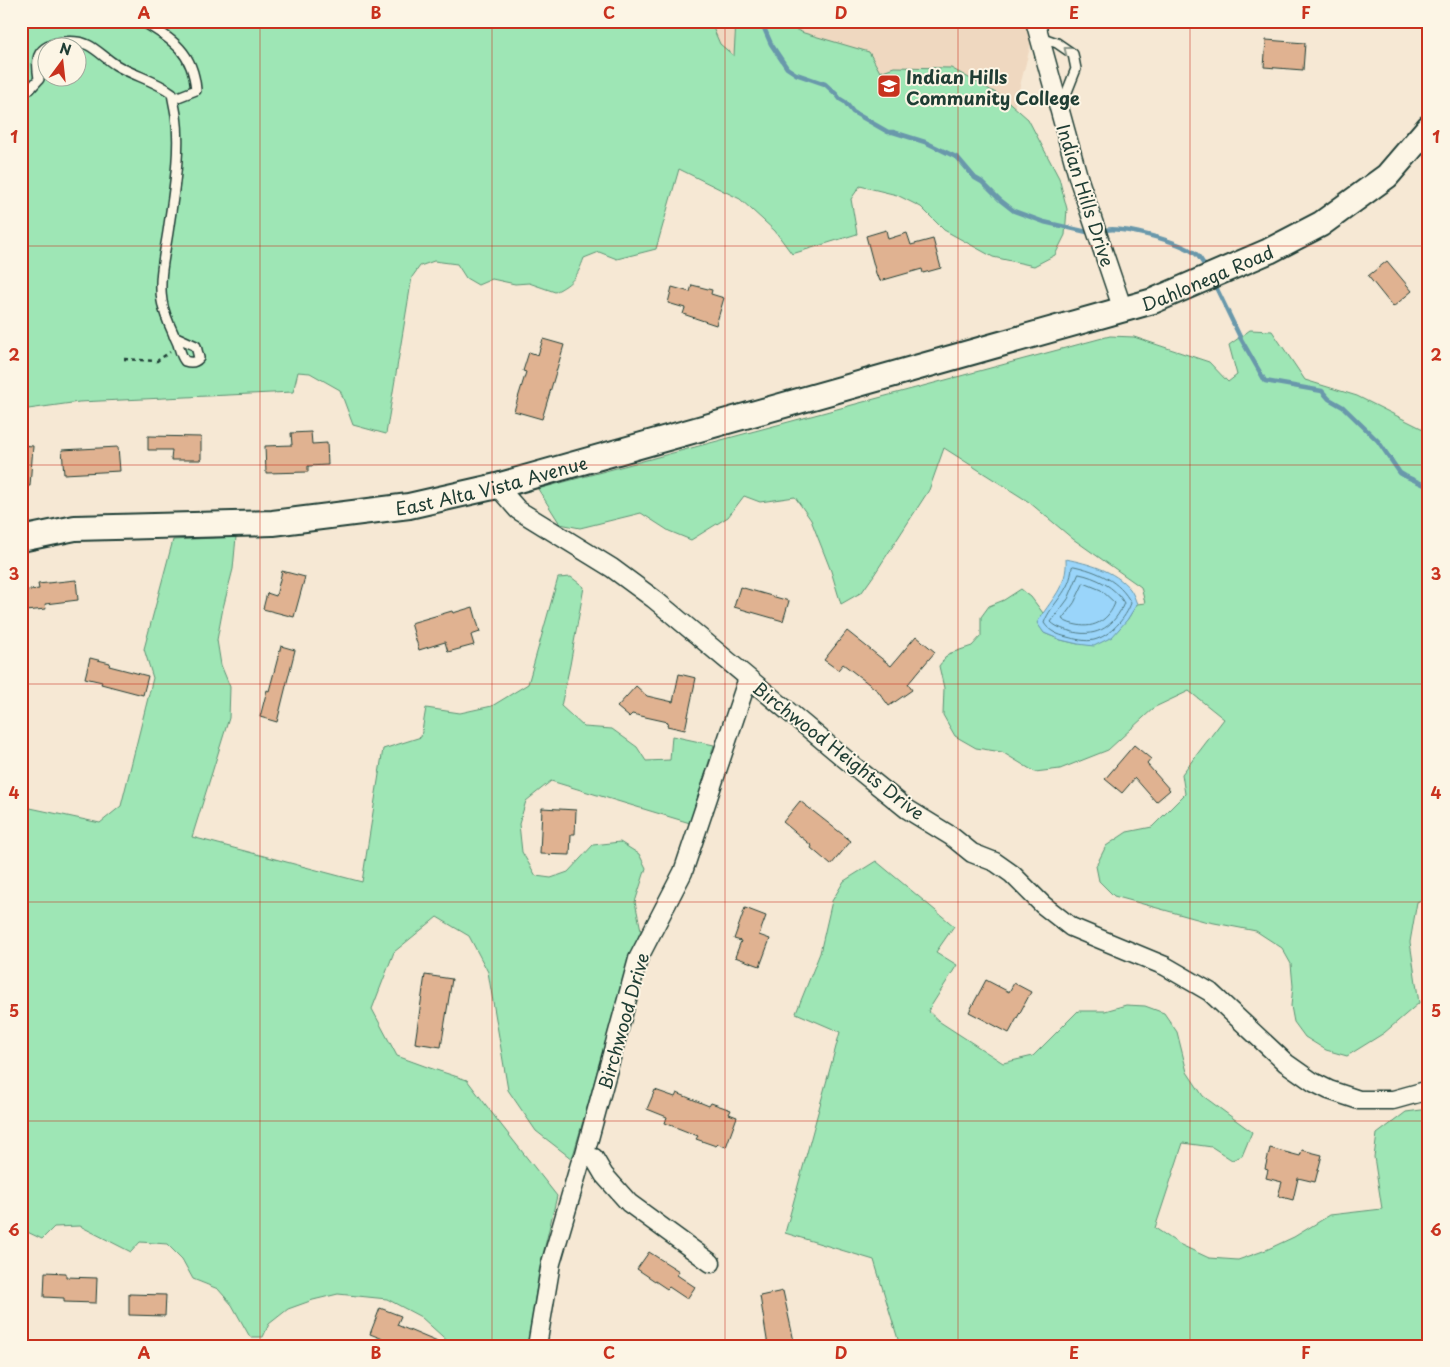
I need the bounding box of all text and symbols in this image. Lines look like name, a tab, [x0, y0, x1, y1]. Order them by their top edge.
text: A	[138, 0, 151, 24]
text: B	[371, 0, 382, 24]
text: C	[603, 0, 615, 24]
text: D	[835, 0, 847, 24]
text: E	[1069, 0, 1079, 24]
text: F	[1301, 0, 1311, 24]
text: N	[57, 37, 74, 61]
north arrow	[38, 38, 88, 88]
one-way arrow	[1064, 48, 1073, 56]
place label: Indian Hills Community College	[906, 63, 1080, 111]
school or university icon: Indian Hills Community College	[876, 73, 902, 99]
street label: Indian Hills Drive	[1050, 120, 1122, 270]
text: 1	[10, 124, 18, 148]
text: 1	[1432, 124, 1440, 148]
street label: Dahlonega Road	[1138, 237, 1277, 317]
text: 2	[8, 342, 20, 366]
text: 2	[1430, 342, 1442, 366]
street label: East Alta Vista Avenue	[394, 448, 590, 521]
text: 3	[9, 561, 19, 585]
text: 3	[1431, 561, 1441, 585]
street label: Birchwood Heights Drive	[747, 674, 931, 826]
text: 4	[9, 780, 20, 804]
text: 4	[1431, 780, 1442, 804]
street label: Birchwood Drive	[591, 949, 655, 1093]
text: 5	[9, 998, 19, 1022]
text: 5	[1431, 998, 1441, 1022]
text: 6	[8, 1217, 20, 1241]
text: 6	[1430, 1217, 1442, 1241]
text: A	[138, 1340, 151, 1364]
text: B	[371, 1340, 382, 1364]
text: C	[603, 1340, 615, 1364]
text: D	[835, 1340, 847, 1364]
text: E	[1069, 1340, 1079, 1364]
text: F	[1301, 1340, 1311, 1364]

